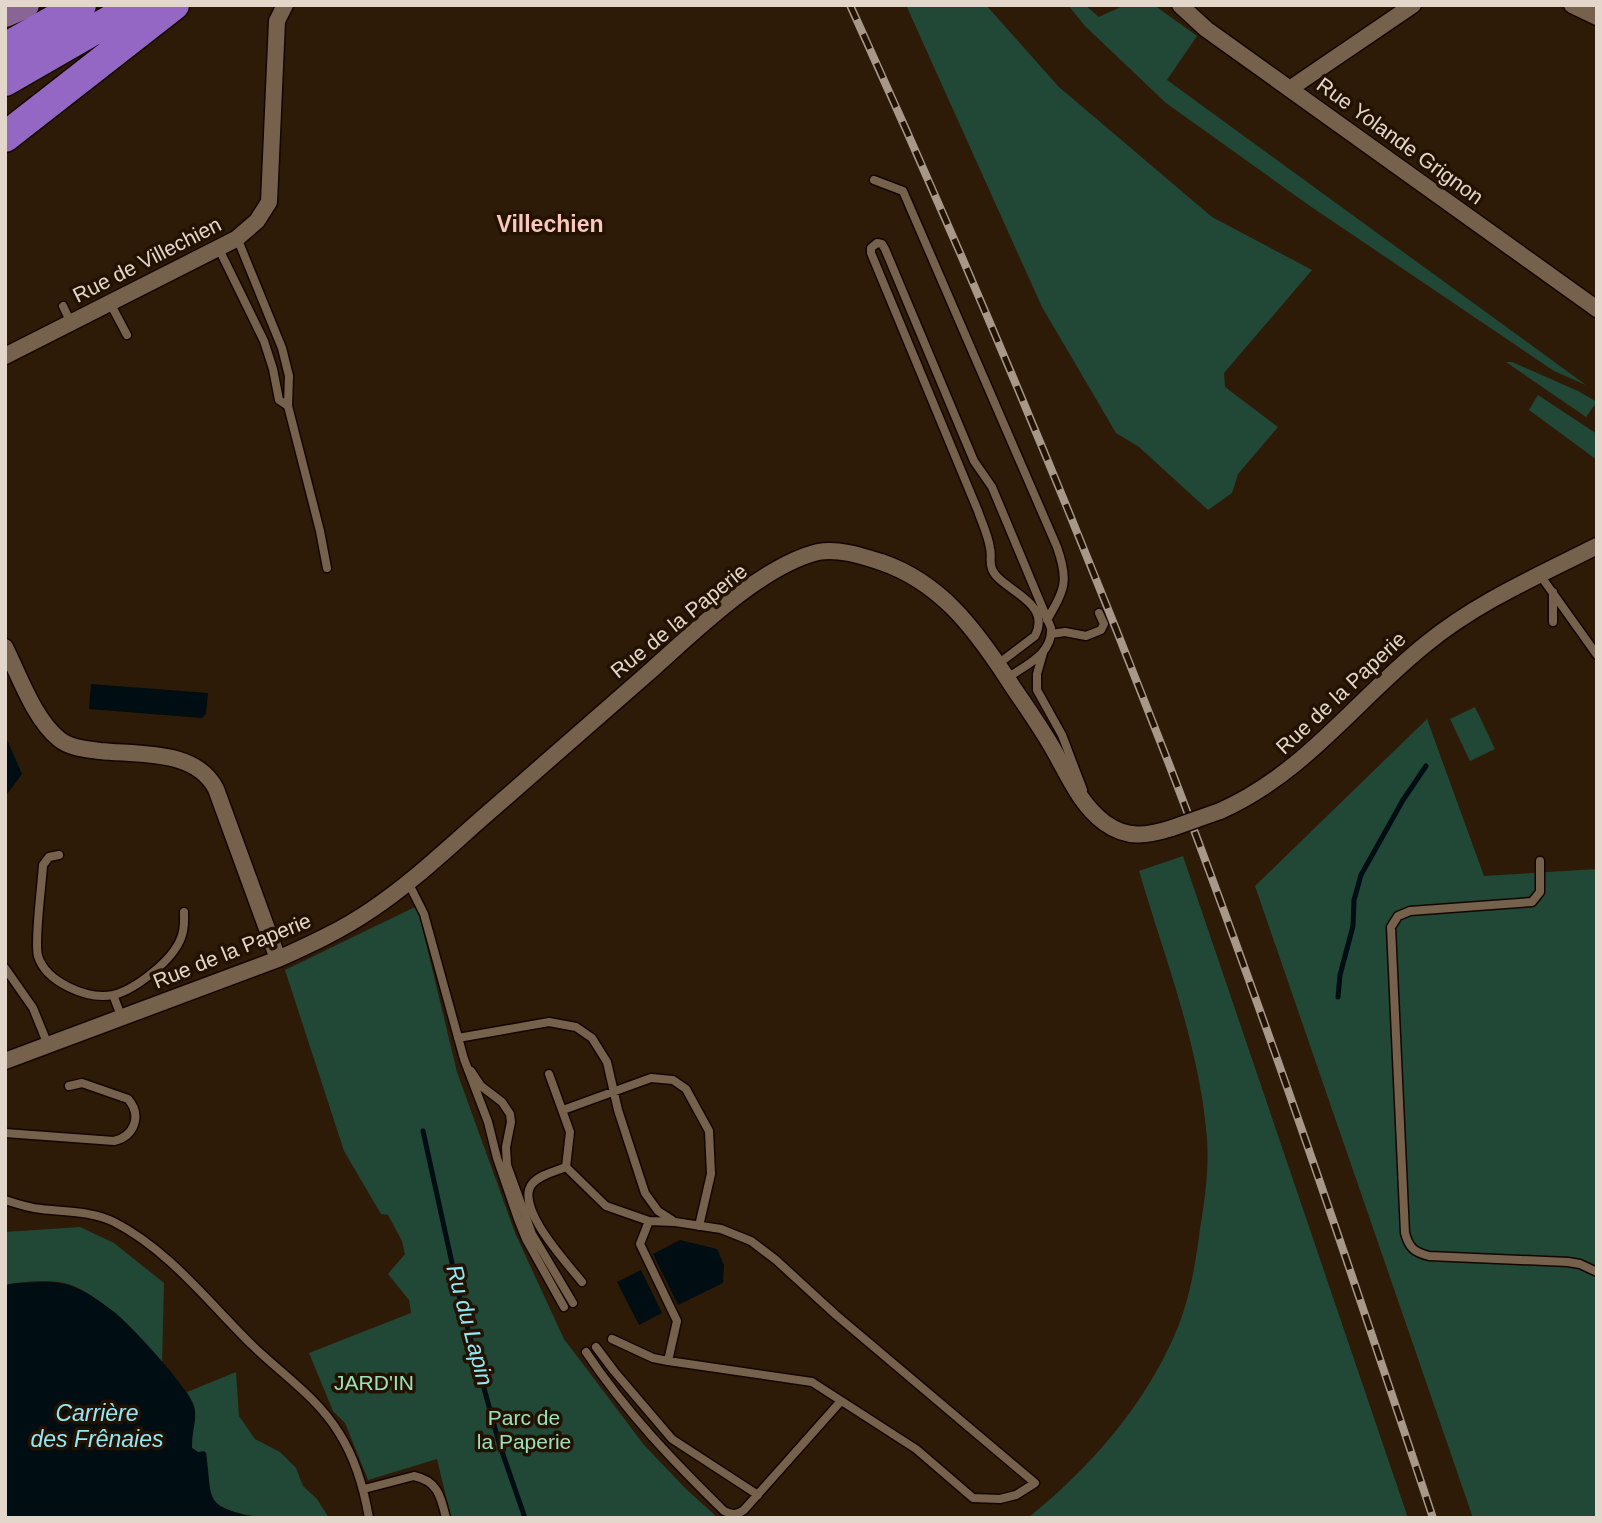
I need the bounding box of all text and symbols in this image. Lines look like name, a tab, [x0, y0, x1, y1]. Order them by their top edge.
street label: Rue Yolande Grignon	[1313, 73, 1488, 209]
district label: Villechien	[497, 211, 603, 237]
street label: Rue de Villechien	[69, 212, 225, 307]
street label: Rue de la Paperie	[606, 559, 751, 682]
street label: Rue de la Paperie	[1271, 627, 1410, 758]
street label: Rue de la Paperie	[150, 908, 314, 993]
water label: Ru du Lapin	[441, 1262, 499, 1388]
park label: JARD'IN	[334, 1371, 414, 1394]
water label: Carrière des Frênaies	[31, 1400, 164, 1452]
park label: Parc de la Paperie	[477, 1406, 571, 1453]

